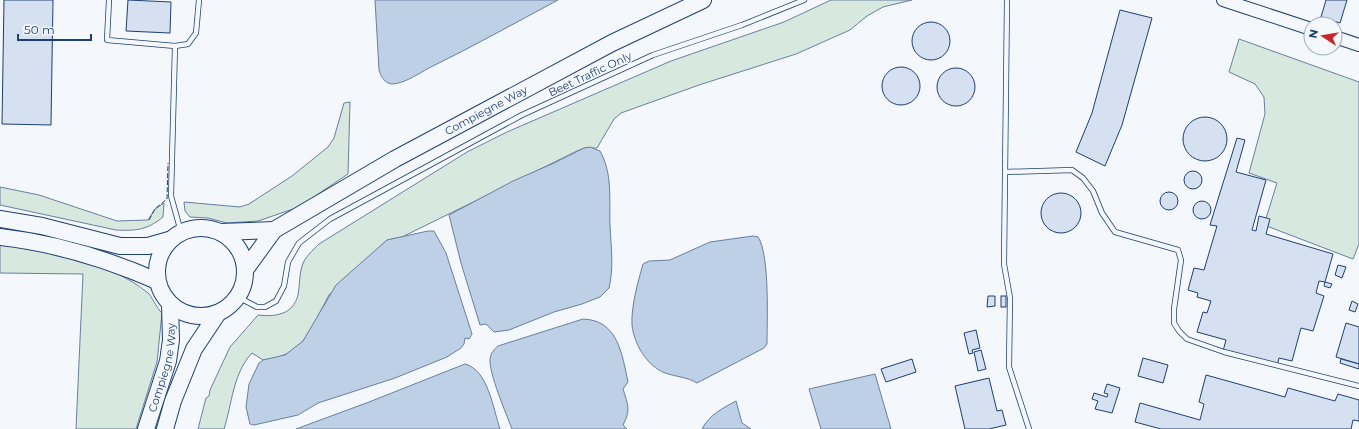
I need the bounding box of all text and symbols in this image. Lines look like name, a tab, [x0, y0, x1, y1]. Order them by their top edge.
scale bar	[18, 16, 91, 42]
north arrow	[1303, 16, 1343, 56]
text: 50 m	[24, 22, 55, 37]
text: N	[1305, 28, 1321, 40]
street label: Beet Traffic Only	[546, 48, 634, 99]
street label: Compiegne Way	[442, 83, 530, 138]
street label: Compiegne Way	[145, 323, 179, 414]

